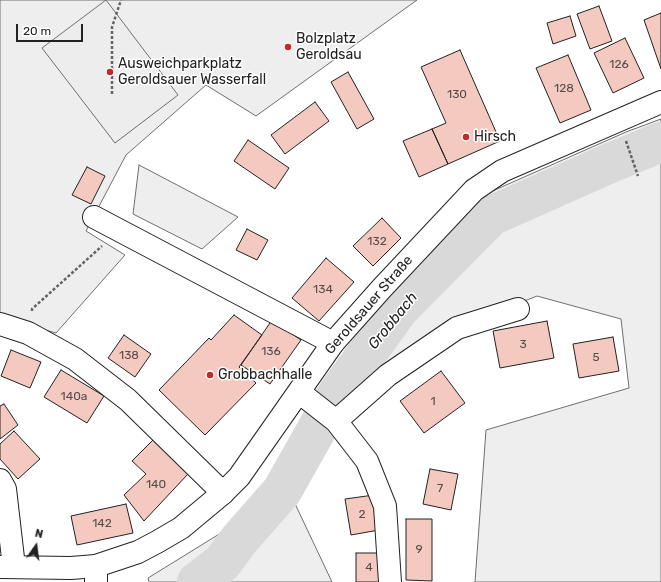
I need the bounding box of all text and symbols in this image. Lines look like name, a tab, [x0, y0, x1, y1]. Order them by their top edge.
scale bar	[18, 16, 85, 42]
text: 20 m	[23, 24, 51, 38]
place label: Bolzplatz Geroldsau	[296, 31, 362, 64]
marker: Bolzplatz Geroldsau	[283, 42, 293, 52]
place label: Ausweichparkplatz Geroldsauer Wasserfall	[118, 56, 266, 88]
house number: 126	[609, 58, 629, 72]
marker: Ausweichparkplatz Geroldsauer Wasserfall	[105, 67, 115, 77]
house number: 128	[554, 82, 574, 96]
house number: 130	[447, 88, 467, 102]
place label: Hirsch	[474, 129, 516, 145]
marker: Hirsch	[461, 132, 471, 142]
house number: 132	[367, 235, 387, 249]
street label: Geroldsauer Straße	[322, 252, 416, 358]
house number: 134	[313, 283, 333, 297]
water label: Grobbach	[364, 289, 422, 353]
house number: 3	[519, 338, 527, 352]
house number: 136	[261, 345, 281, 359]
house number: 138	[119, 349, 139, 363]
house number: 5	[592, 351, 600, 365]
place label: Grobbachhalle	[218, 367, 312, 383]
marker: Grobbachhalle	[205, 370, 215, 380]
house number: 140a	[61, 390, 87, 404]
house number: 1	[430, 395, 436, 409]
house number: 140	[146, 478, 166, 492]
house number: 7	[437, 482, 443, 496]
house number: 2	[358, 508, 366, 522]
house number: 142	[92, 517, 112, 531]
north arrow	[16, 526, 56, 566]
text: N	[34, 527, 44, 541]
house number: 9	[415, 543, 423, 557]
house number: 4	[365, 561, 373, 575]

